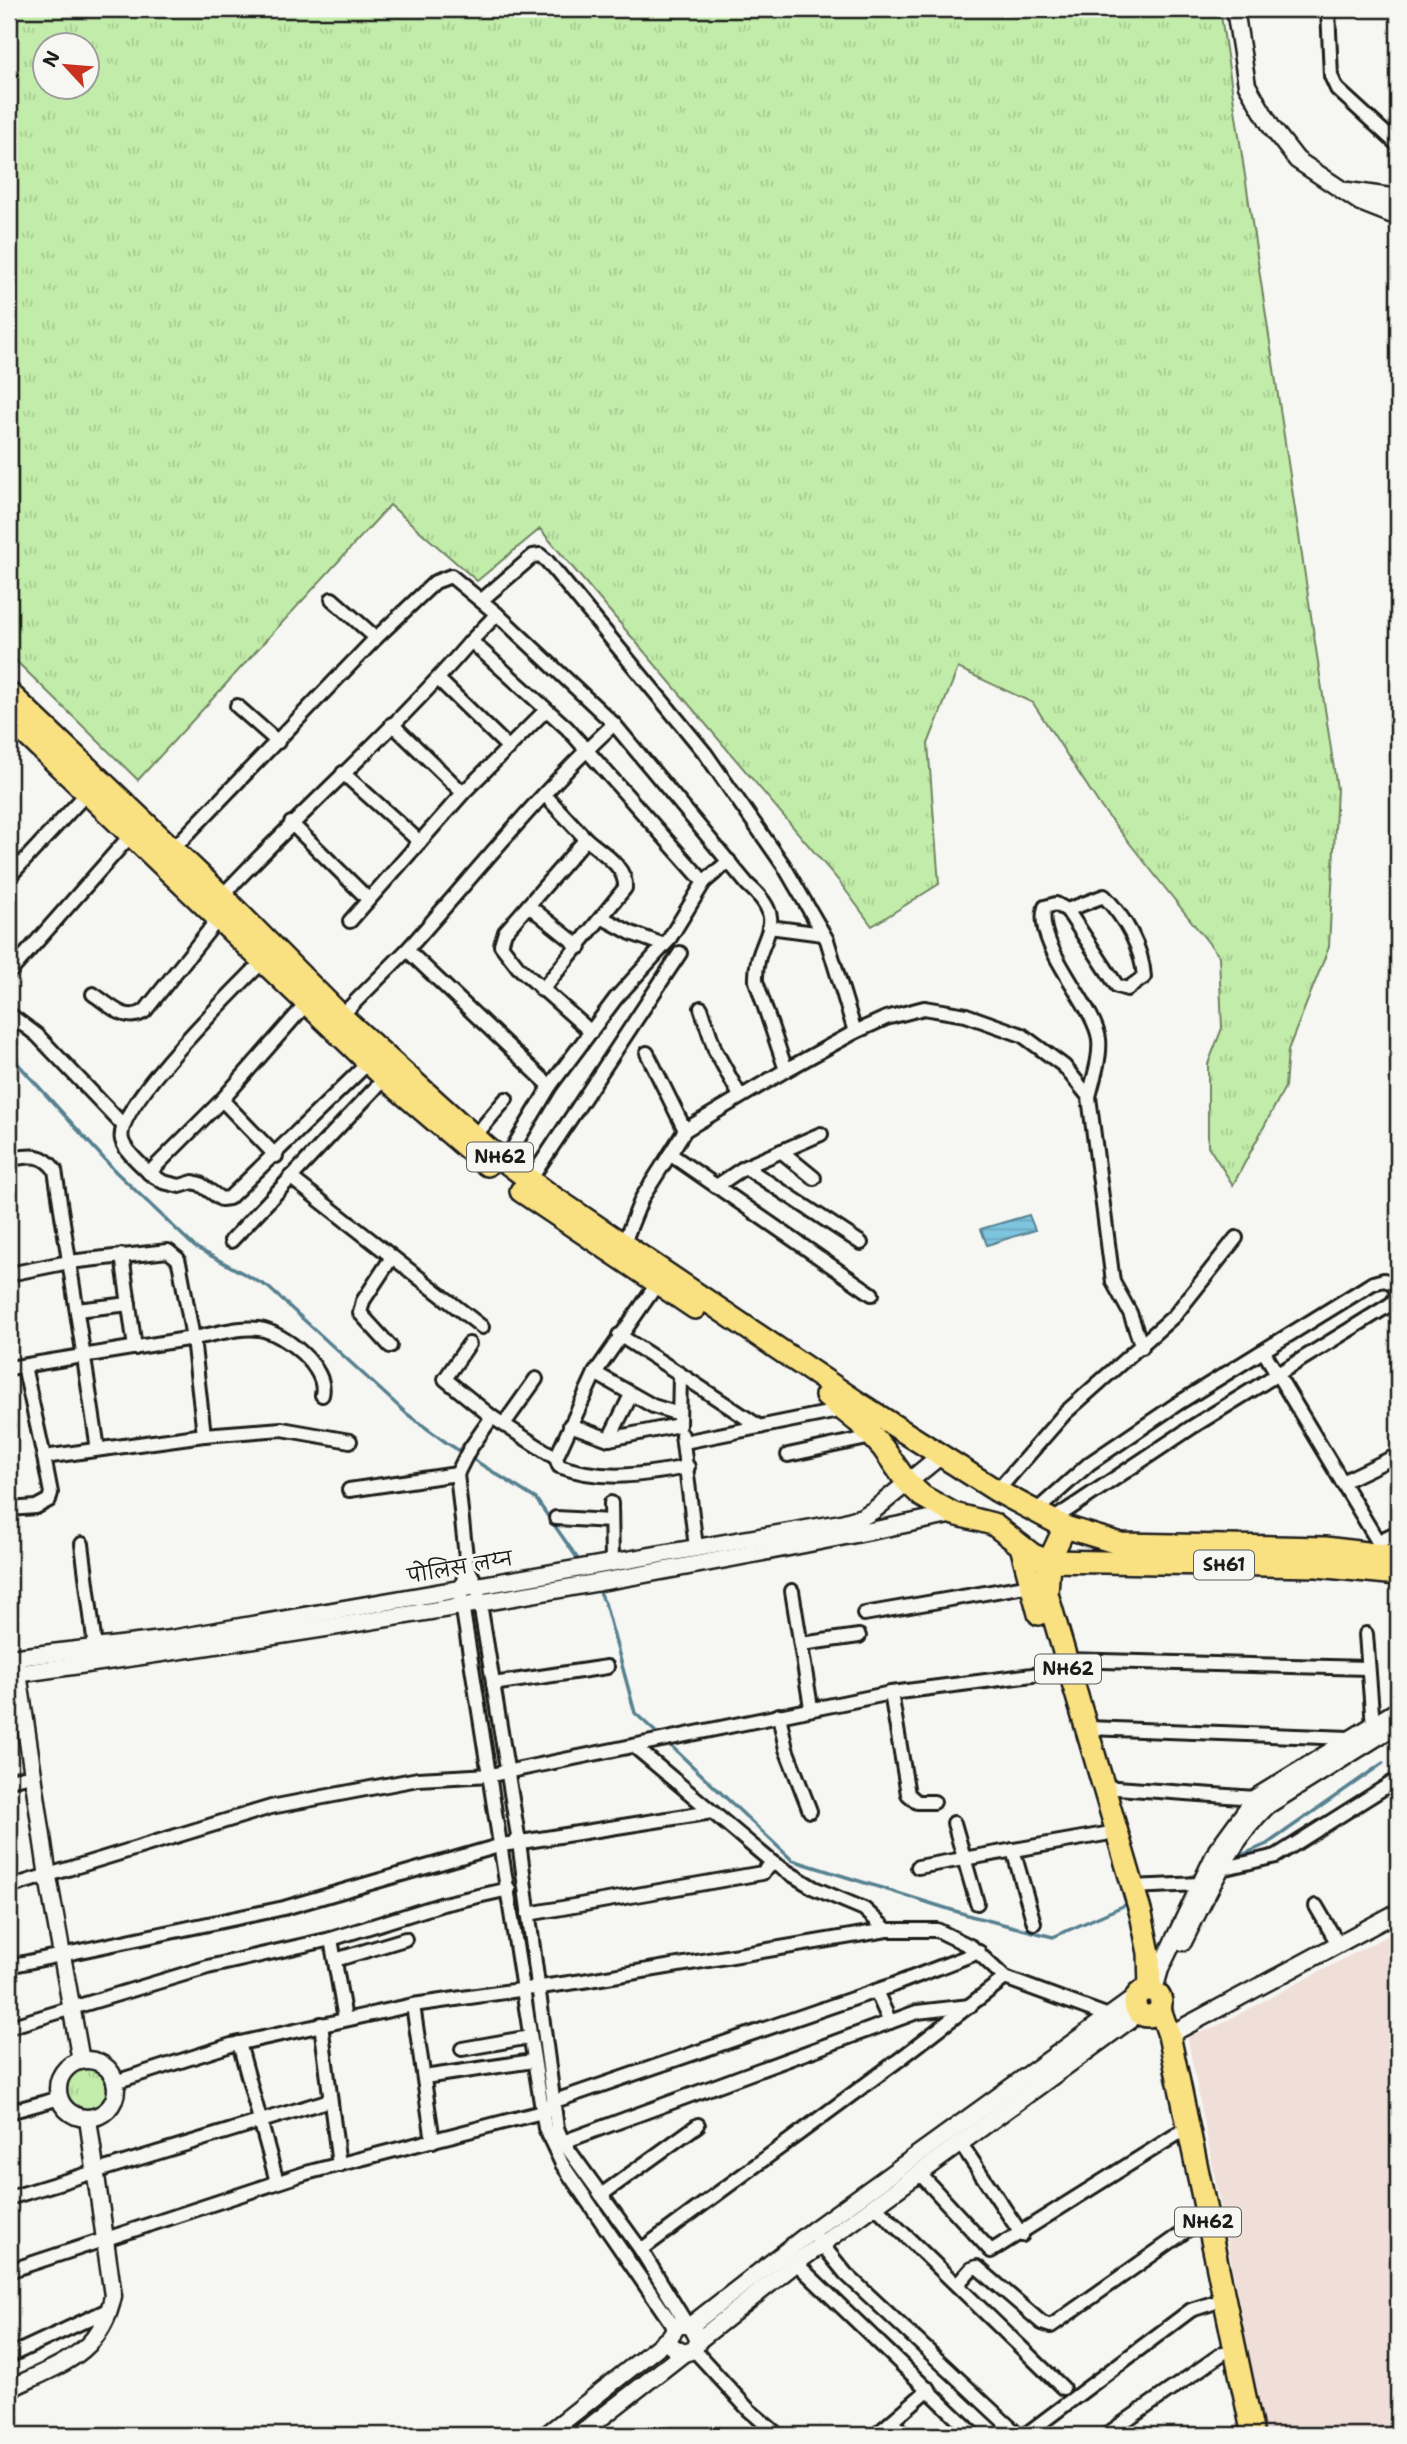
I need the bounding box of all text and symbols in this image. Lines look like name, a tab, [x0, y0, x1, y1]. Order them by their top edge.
north arrow	[32, 32, 102, 102]
text: N	[37, 47, 66, 71]
road number: NH62	[467, 1142, 533, 1172]
street label: पोलिस लय्न	[404, 1543, 516, 1589]
road number: SH61	[1194, 1550, 1254, 1580]
road number: NH62	[1035, 1654, 1101, 1684]
road number: NH62	[1175, 2208, 1241, 2236]

